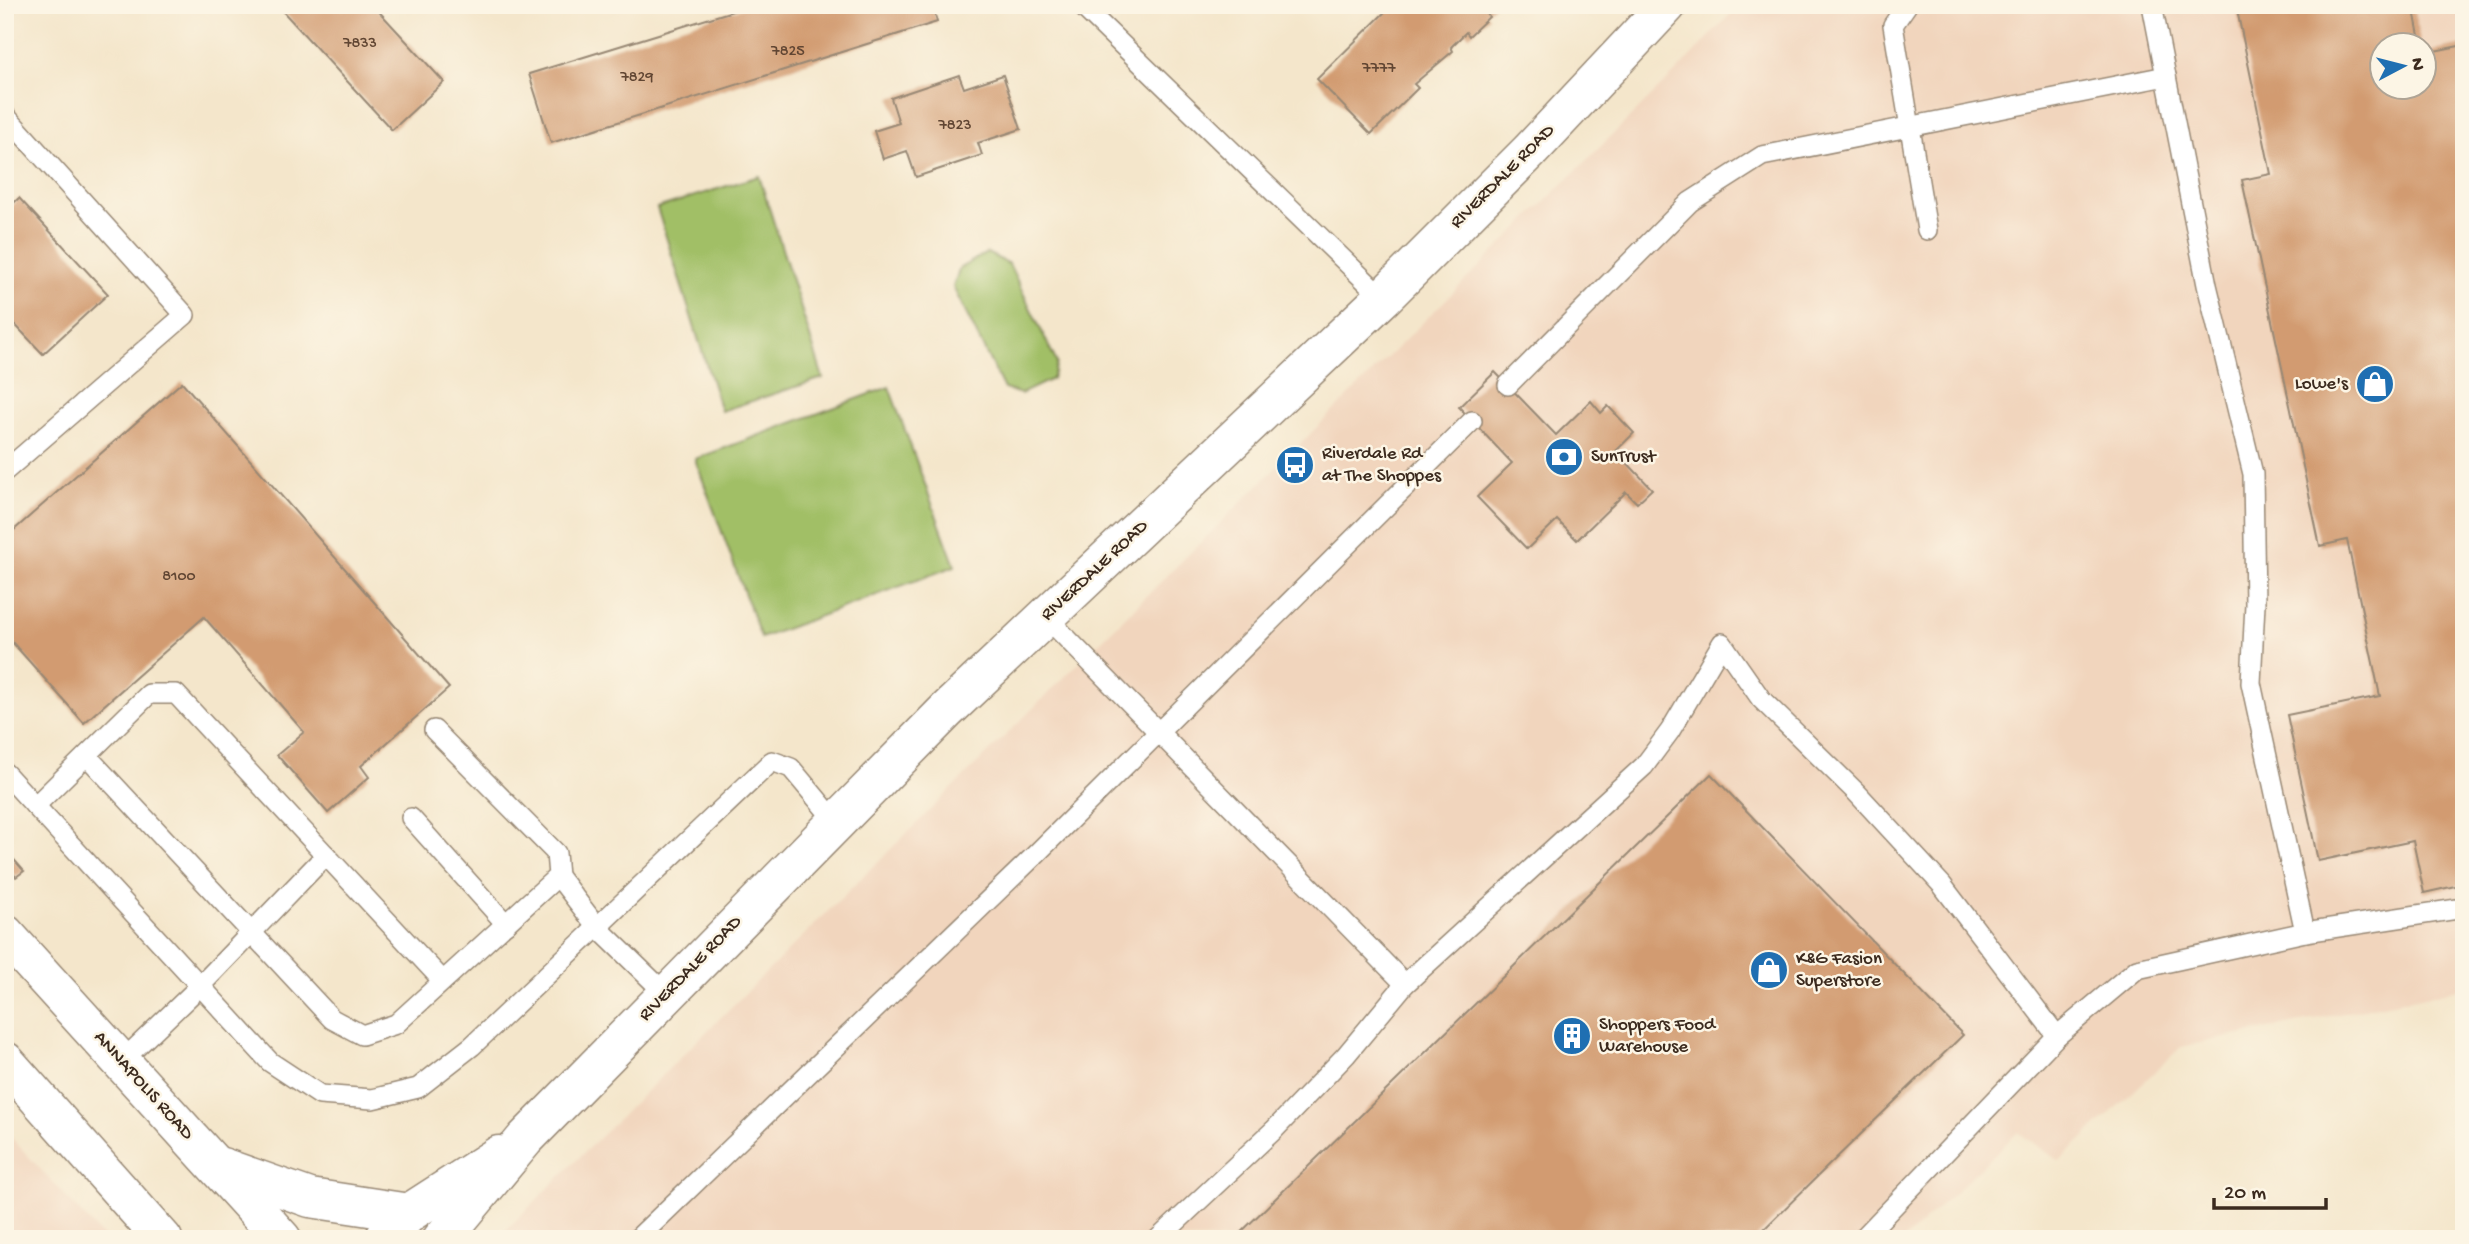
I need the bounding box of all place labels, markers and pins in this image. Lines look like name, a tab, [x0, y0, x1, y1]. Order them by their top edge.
shop icon: Lowe's	[2354, 363, 2396, 405]
place label: Lowe's	[2295, 373, 2349, 396]
bank icon: SunTrust	[1543, 436, 1585, 478]
place label: Riverdale Rd at The Shoppes	[1322, 443, 1442, 488]
bus stop icon: Riverdale Rd at The Shoppes	[1274, 444, 1316, 486]
place label: SunTrust	[1591, 446, 1658, 469]
place label: K&G Fasion Superstore	[1796, 948, 1882, 993]
shop icon: K&G Fasion Superstore	[1748, 949, 1790, 991]
place label: Shoppers Food Warehouse	[1599, 1014, 1717, 1059]
building icon: Shoppers Food Warehouse	[1551, 1015, 1593, 1057]

